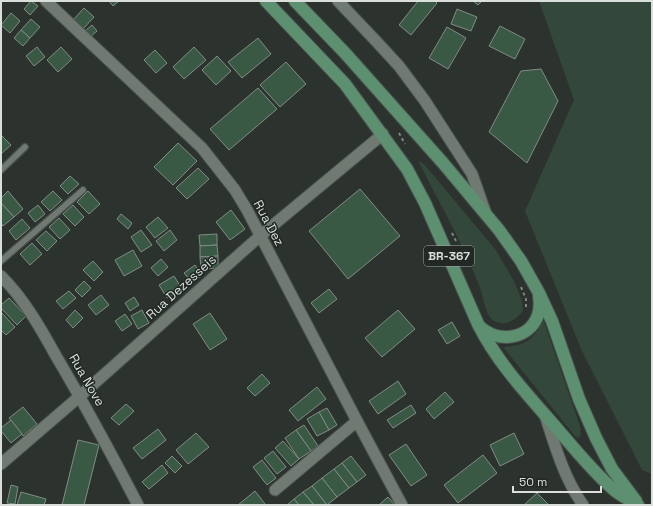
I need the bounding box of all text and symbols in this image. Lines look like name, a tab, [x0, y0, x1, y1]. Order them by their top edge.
street label: Rua Dez	[250, 197, 288, 249]
road number: BR-367	[424, 246, 474, 266]
street label: Rua Dezesseis	[142, 251, 220, 323]
street label: Rua Nove	[65, 351, 109, 409]
scale bar	[513, 468, 601, 494]
text: 50 m	[519, 474, 547, 490]

